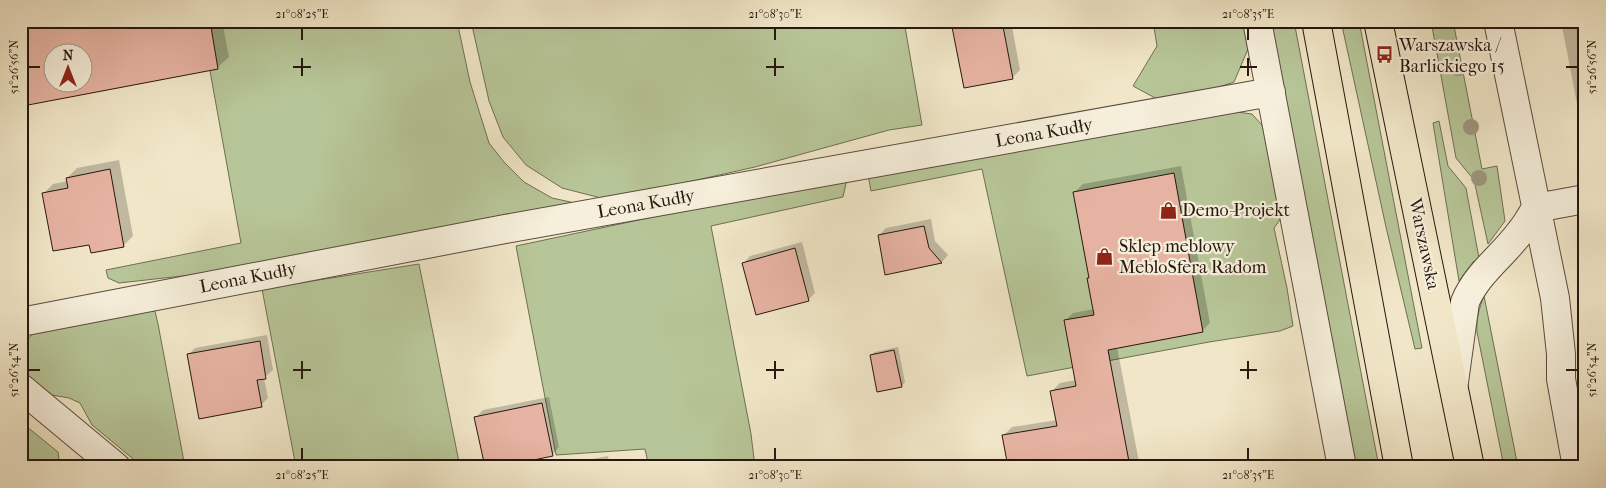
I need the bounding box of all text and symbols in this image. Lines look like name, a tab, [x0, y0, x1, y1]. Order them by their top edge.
text: 21°08'25"E	[275, 7, 329, 21]
text: 21°08'30"E	[748, 7, 802, 21]
text: 21°08'35"E	[1222, 7, 1274, 21]
place label: Warszawska / Barlickiego 15	[1398, 35, 1505, 77]
text: 51°26'56"N	[7, 40, 21, 94]
text: 51°26'56"N	[1585, 40, 1599, 94]
north arrow	[42, 42, 92, 92]
bus stop icon: Warszawska / Barlickiego 15	[1375, 45, 1395, 65]
text: N	[63, 47, 74, 64]
street label: Leona Kudły	[994, 114, 1096, 152]
street label: Leona Kudły	[596, 185, 698, 223]
street label: Warszawska	[1404, 196, 1444, 292]
shop icon: Demo-Projekt	[1158, 200, 1178, 220]
place label: Demo-Projekt	[1182, 200, 1290, 221]
place label: Sklep meblowy MebloSfera Radom	[1119, 236, 1267, 278]
shop icon: Sklep meblowy MebloSfera Radom	[1095, 246, 1115, 266]
street label: Leona Kudły	[198, 258, 300, 298]
text: 51°26'54"N	[7, 342, 21, 398]
text: 51°26'54"N	[1585, 342, 1599, 398]
text: 21°08'25"E	[275, 468, 329, 482]
text: 21°08'30"E	[748, 468, 802, 482]
text: 21°08'35"E	[1222, 468, 1274, 482]

